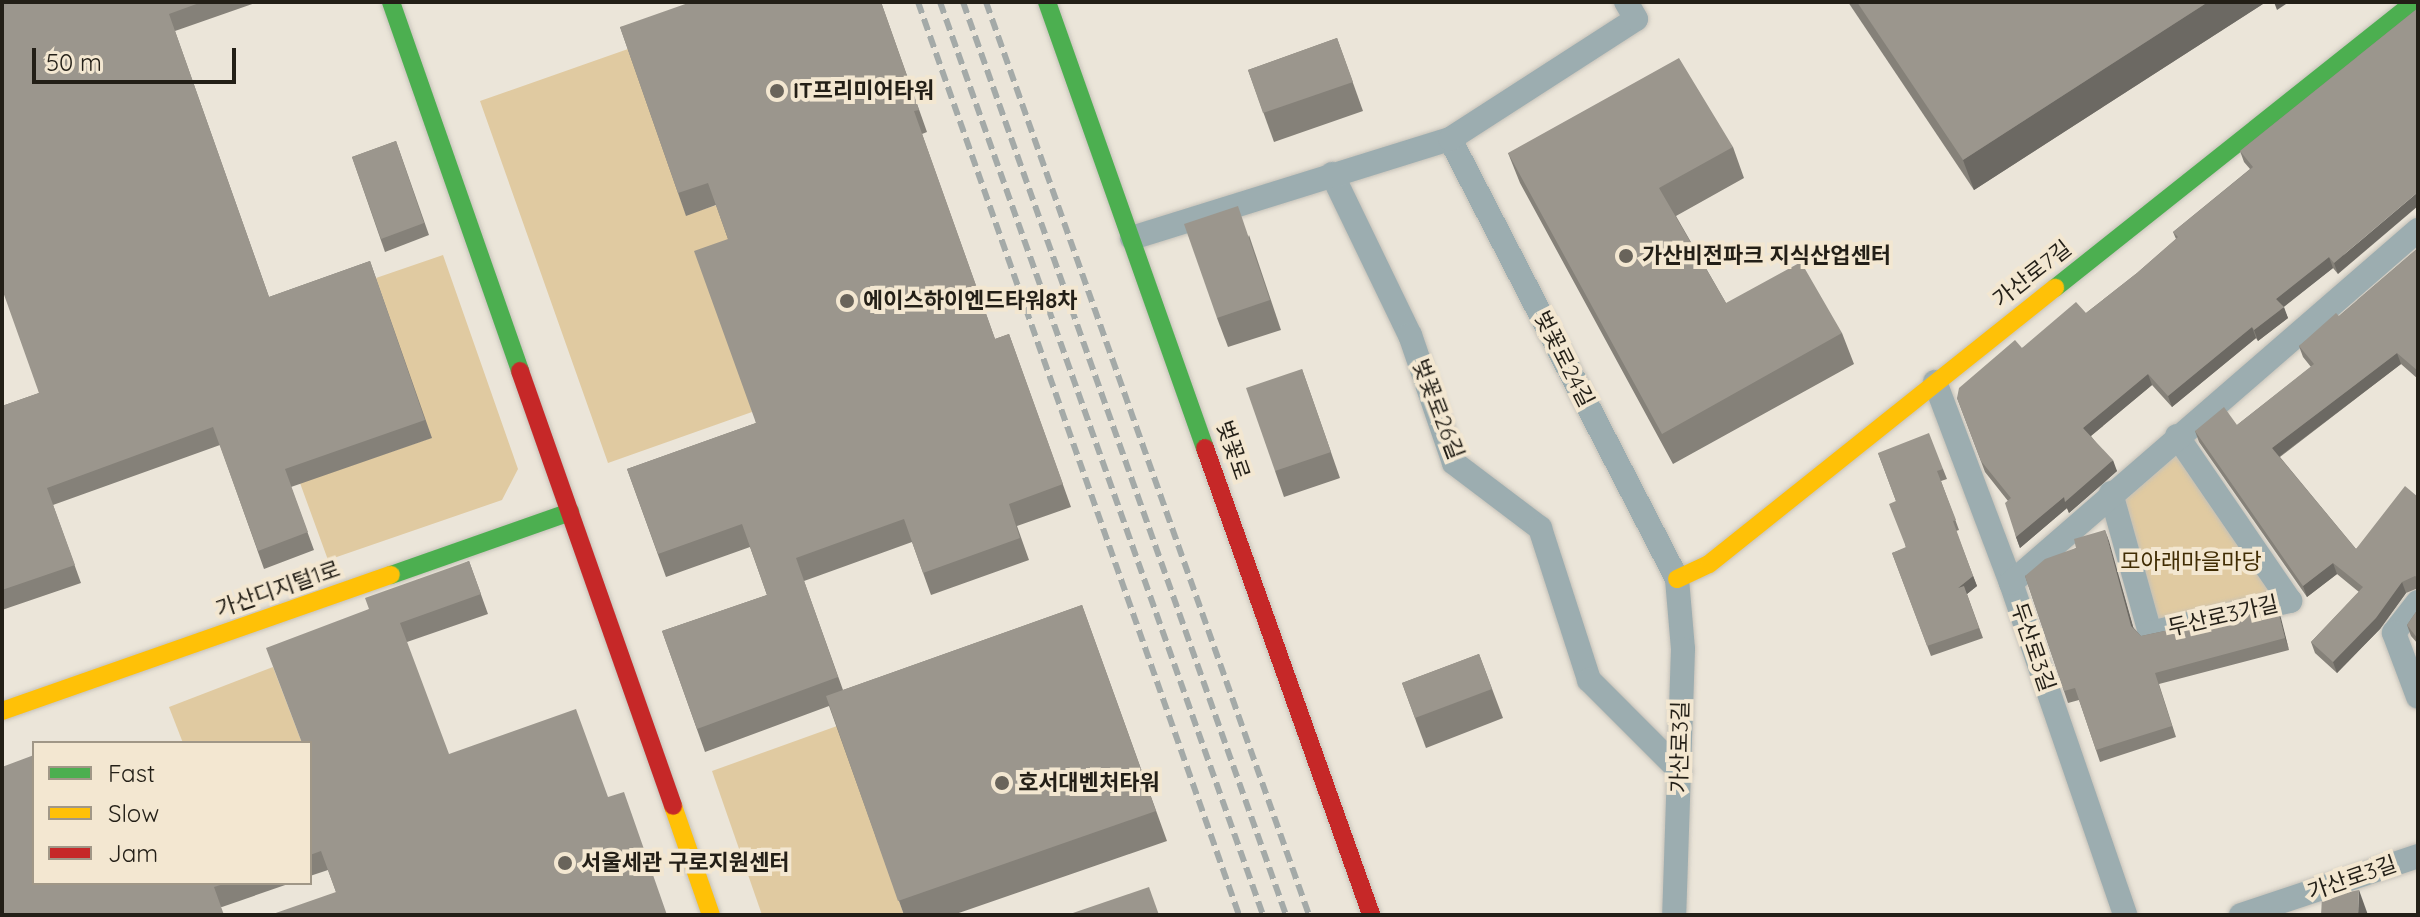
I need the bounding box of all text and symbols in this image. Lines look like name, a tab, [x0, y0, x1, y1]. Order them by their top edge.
scale bar	[36, 32, 240, 82]
text: 50 m	[46, 47, 102, 77]
place label: IT프리미어타워	[793, 78, 934, 104]
marker: IT프리미어타워	[768, 82, 786, 100]
street label: 가산로7길	[1988, 235, 2076, 313]
place label: 가산비전파크 지식산업센터	[1642, 243, 1891, 269]
marker: 가산비전파크 지식산업센터	[1617, 247, 1635, 265]
place label: 에이스하이엔드타워8차	[863, 288, 1077, 314]
marker: 에이스하이엔드타워8차	[838, 292, 856, 310]
street label: 벚꽃로24길	[1529, 306, 1599, 412]
street label: 벚꽃로26길	[1407, 355, 1469, 463]
street label: 벚꽃로	[1211, 417, 1255, 483]
park label: 모아래마을마당	[2120, 549, 2262, 575]
street label: 가산디지털1로	[212, 555, 344, 623]
street label: 두산로3가길	[2165, 590, 2281, 642]
street label: 두산로3길	[2005, 599, 2061, 695]
street label: 가산로3길	[1666, 701, 1694, 793]
legend	[32, 741, 312, 885]
text: Fast	[108, 758, 155, 788]
place label: 호서대벤처타워	[1018, 770, 1160, 796]
marker: 호서대벤처타워	[993, 774, 1011, 792]
text: Slow	[108, 798, 159, 828]
text: Jam	[108, 838, 158, 868]
place label: 서울세관 구로지원센터	[581, 850, 790, 876]
street label: 가산로3길	[2304, 850, 2400, 906]
marker: 서울세관 구로지원센터	[556, 854, 574, 872]

